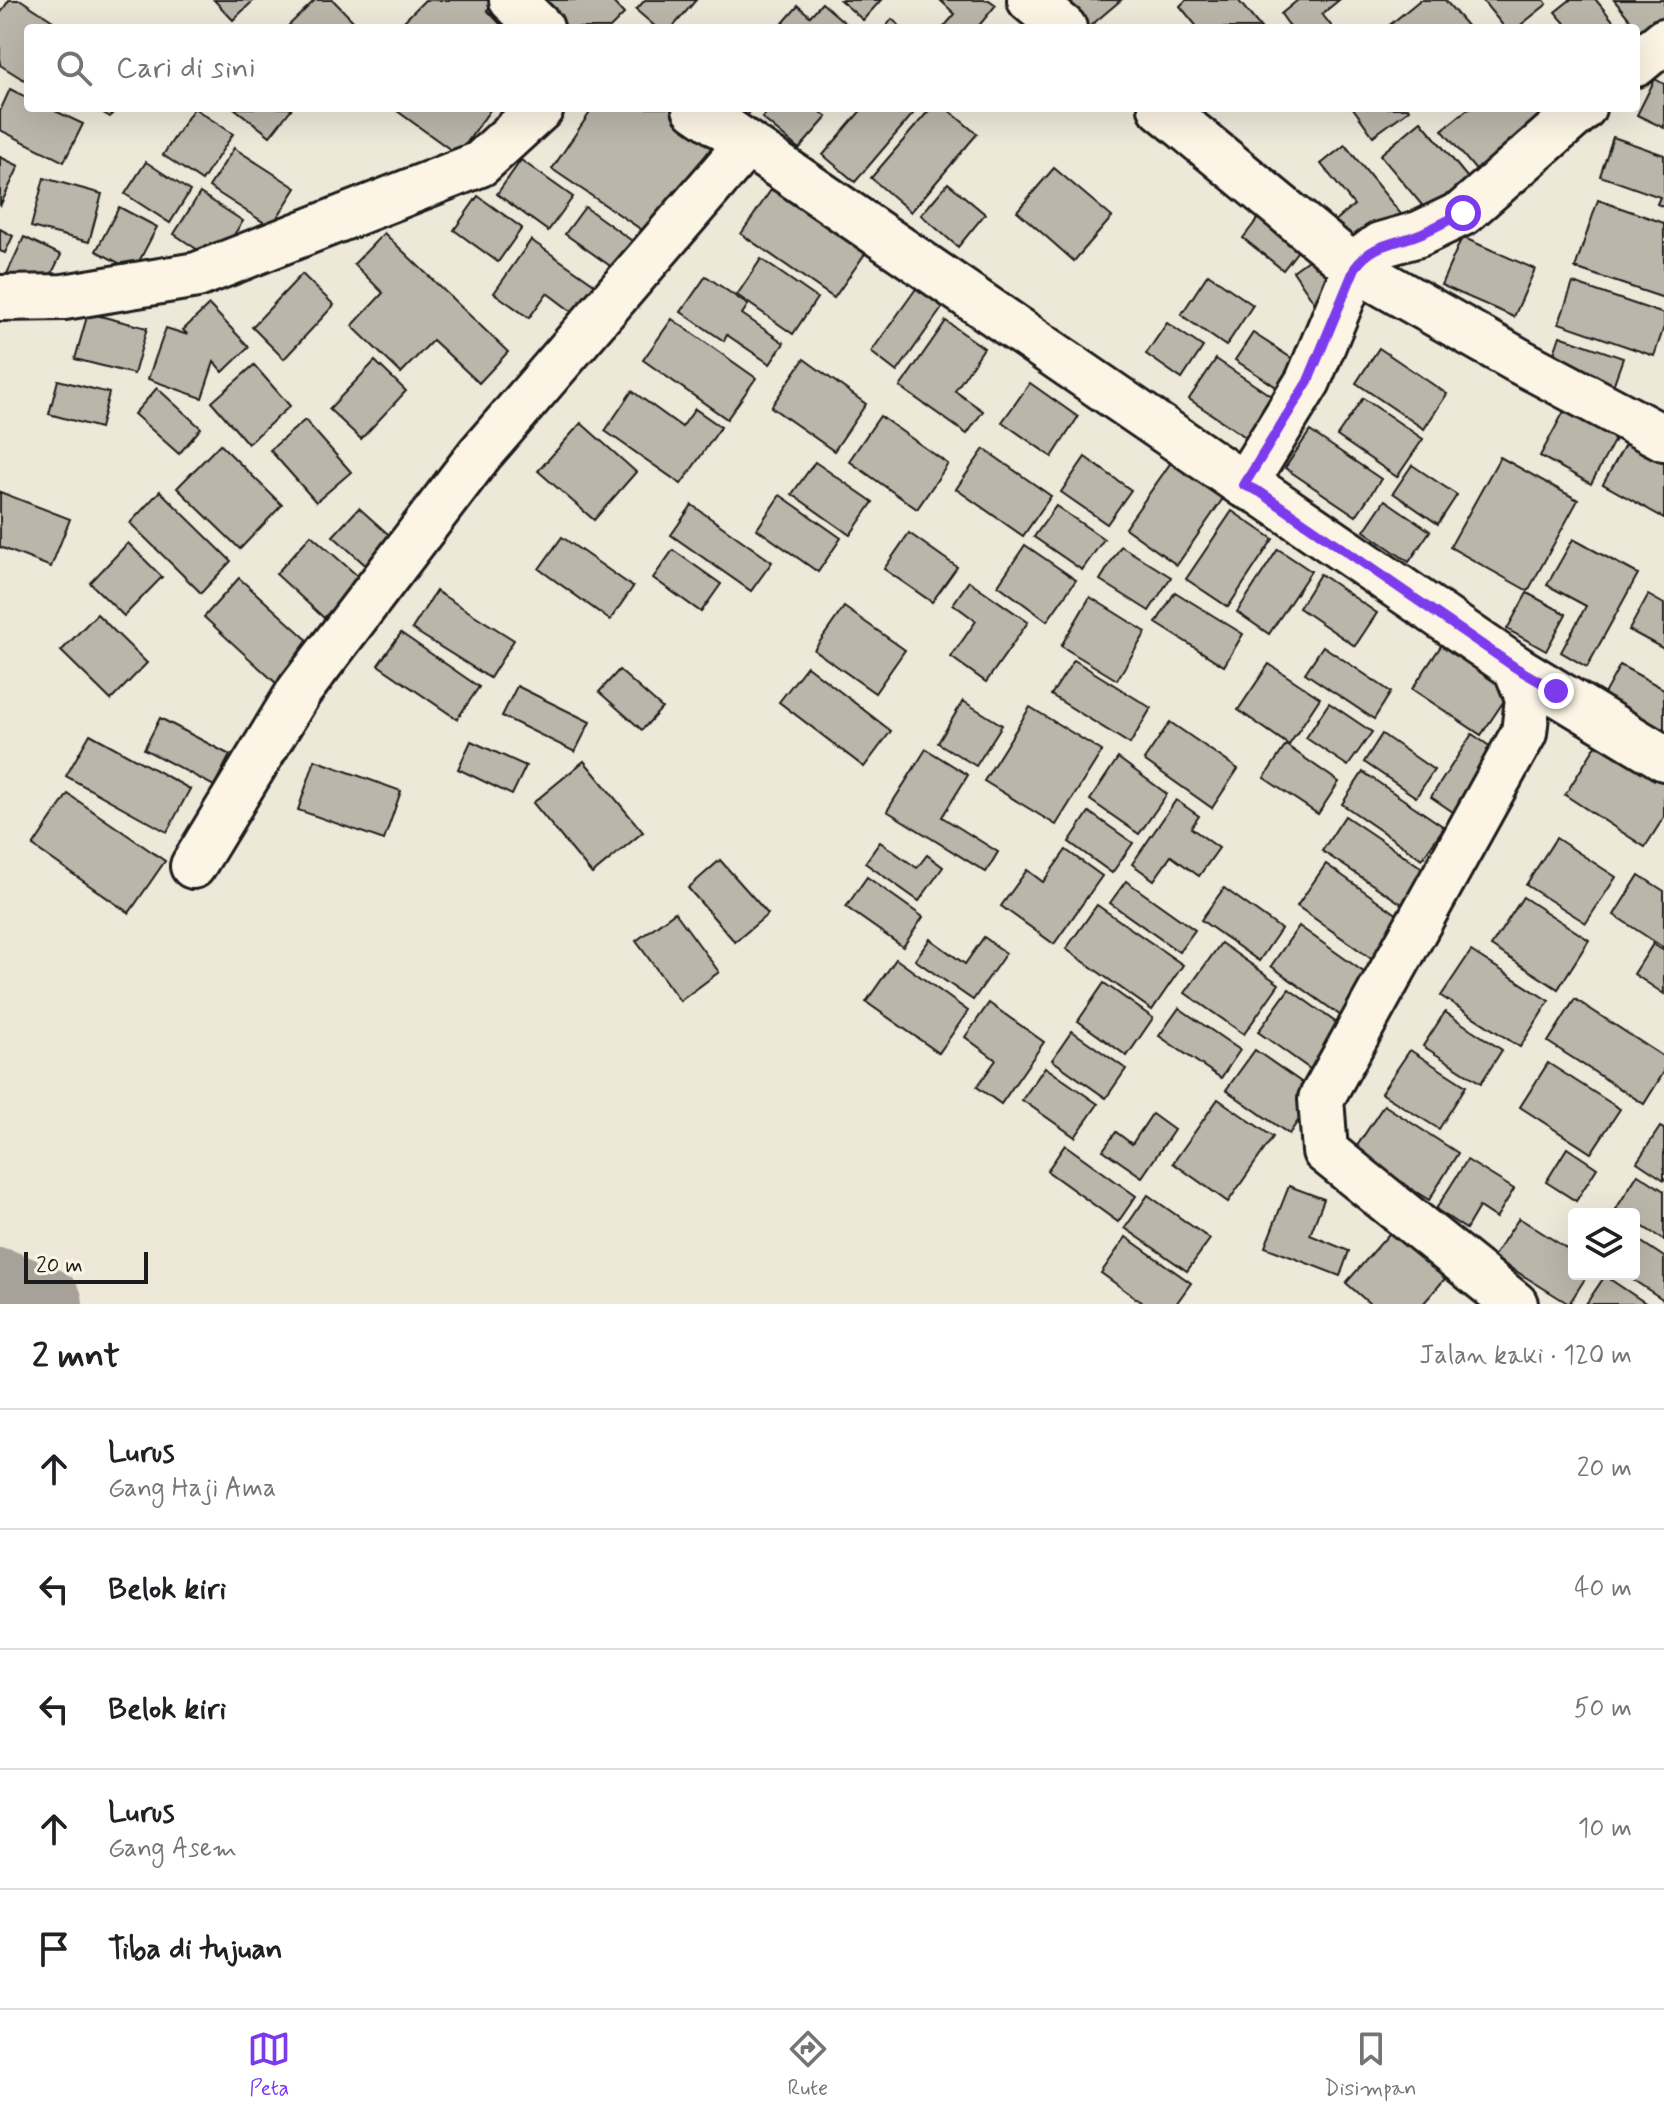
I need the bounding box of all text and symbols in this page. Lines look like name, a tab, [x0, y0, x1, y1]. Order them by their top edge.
search box	[24, 24, 1640, 112]
icon: search	[52, 46, 96, 90]
text: Cari di sini	[116, 49, 256, 88]
route start	[1445, 195, 1481, 231]
route end	[1538, 673, 1574, 709]
map controls	[1568, 1208, 1640, 1280]
button: layers	[1568, 1208, 1640, 1280]
scale bar	[24, 1248, 148, 1284]
text: 20 m	[36, 1252, 83, 1280]
text: 2 mnt	[32, 1334, 120, 1379]
text: Jalan kaki · 120 m	[1419, 1339, 1632, 1373]
text: Lurus	[108, 1433, 175, 1472]
icon: ahead	[32, 1447, 76, 1491]
text: 20 m	[1577, 1452, 1632, 1486]
text: Gang Haji Ama	[108, 1472, 276, 1506]
icon: left	[32, 1567, 76, 1611]
text: Belok kiri	[108, 1570, 226, 1609]
text: 40 m	[1574, 1572, 1632, 1606]
icon: left	[32, 1687, 76, 1731]
text: Belok kiri	[108, 1690, 226, 1729]
text: 50 m	[1574, 1692, 1632, 1726]
text: Lurus	[108, 1793, 175, 1832]
icon: ahead	[32, 1807, 76, 1851]
text: 10 m	[1578, 1812, 1632, 1846]
text: Gang Asem	[108, 1832, 237, 1866]
icon: arrive	[32, 1927, 76, 1971]
text: Tiba di tujuan	[108, 1930, 283, 1969]
tab: Peta	[247, 2027, 291, 2103]
tab: Rute	[786, 2027, 830, 2103]
tab: Disimpan	[1324, 2027, 1417, 2103]

